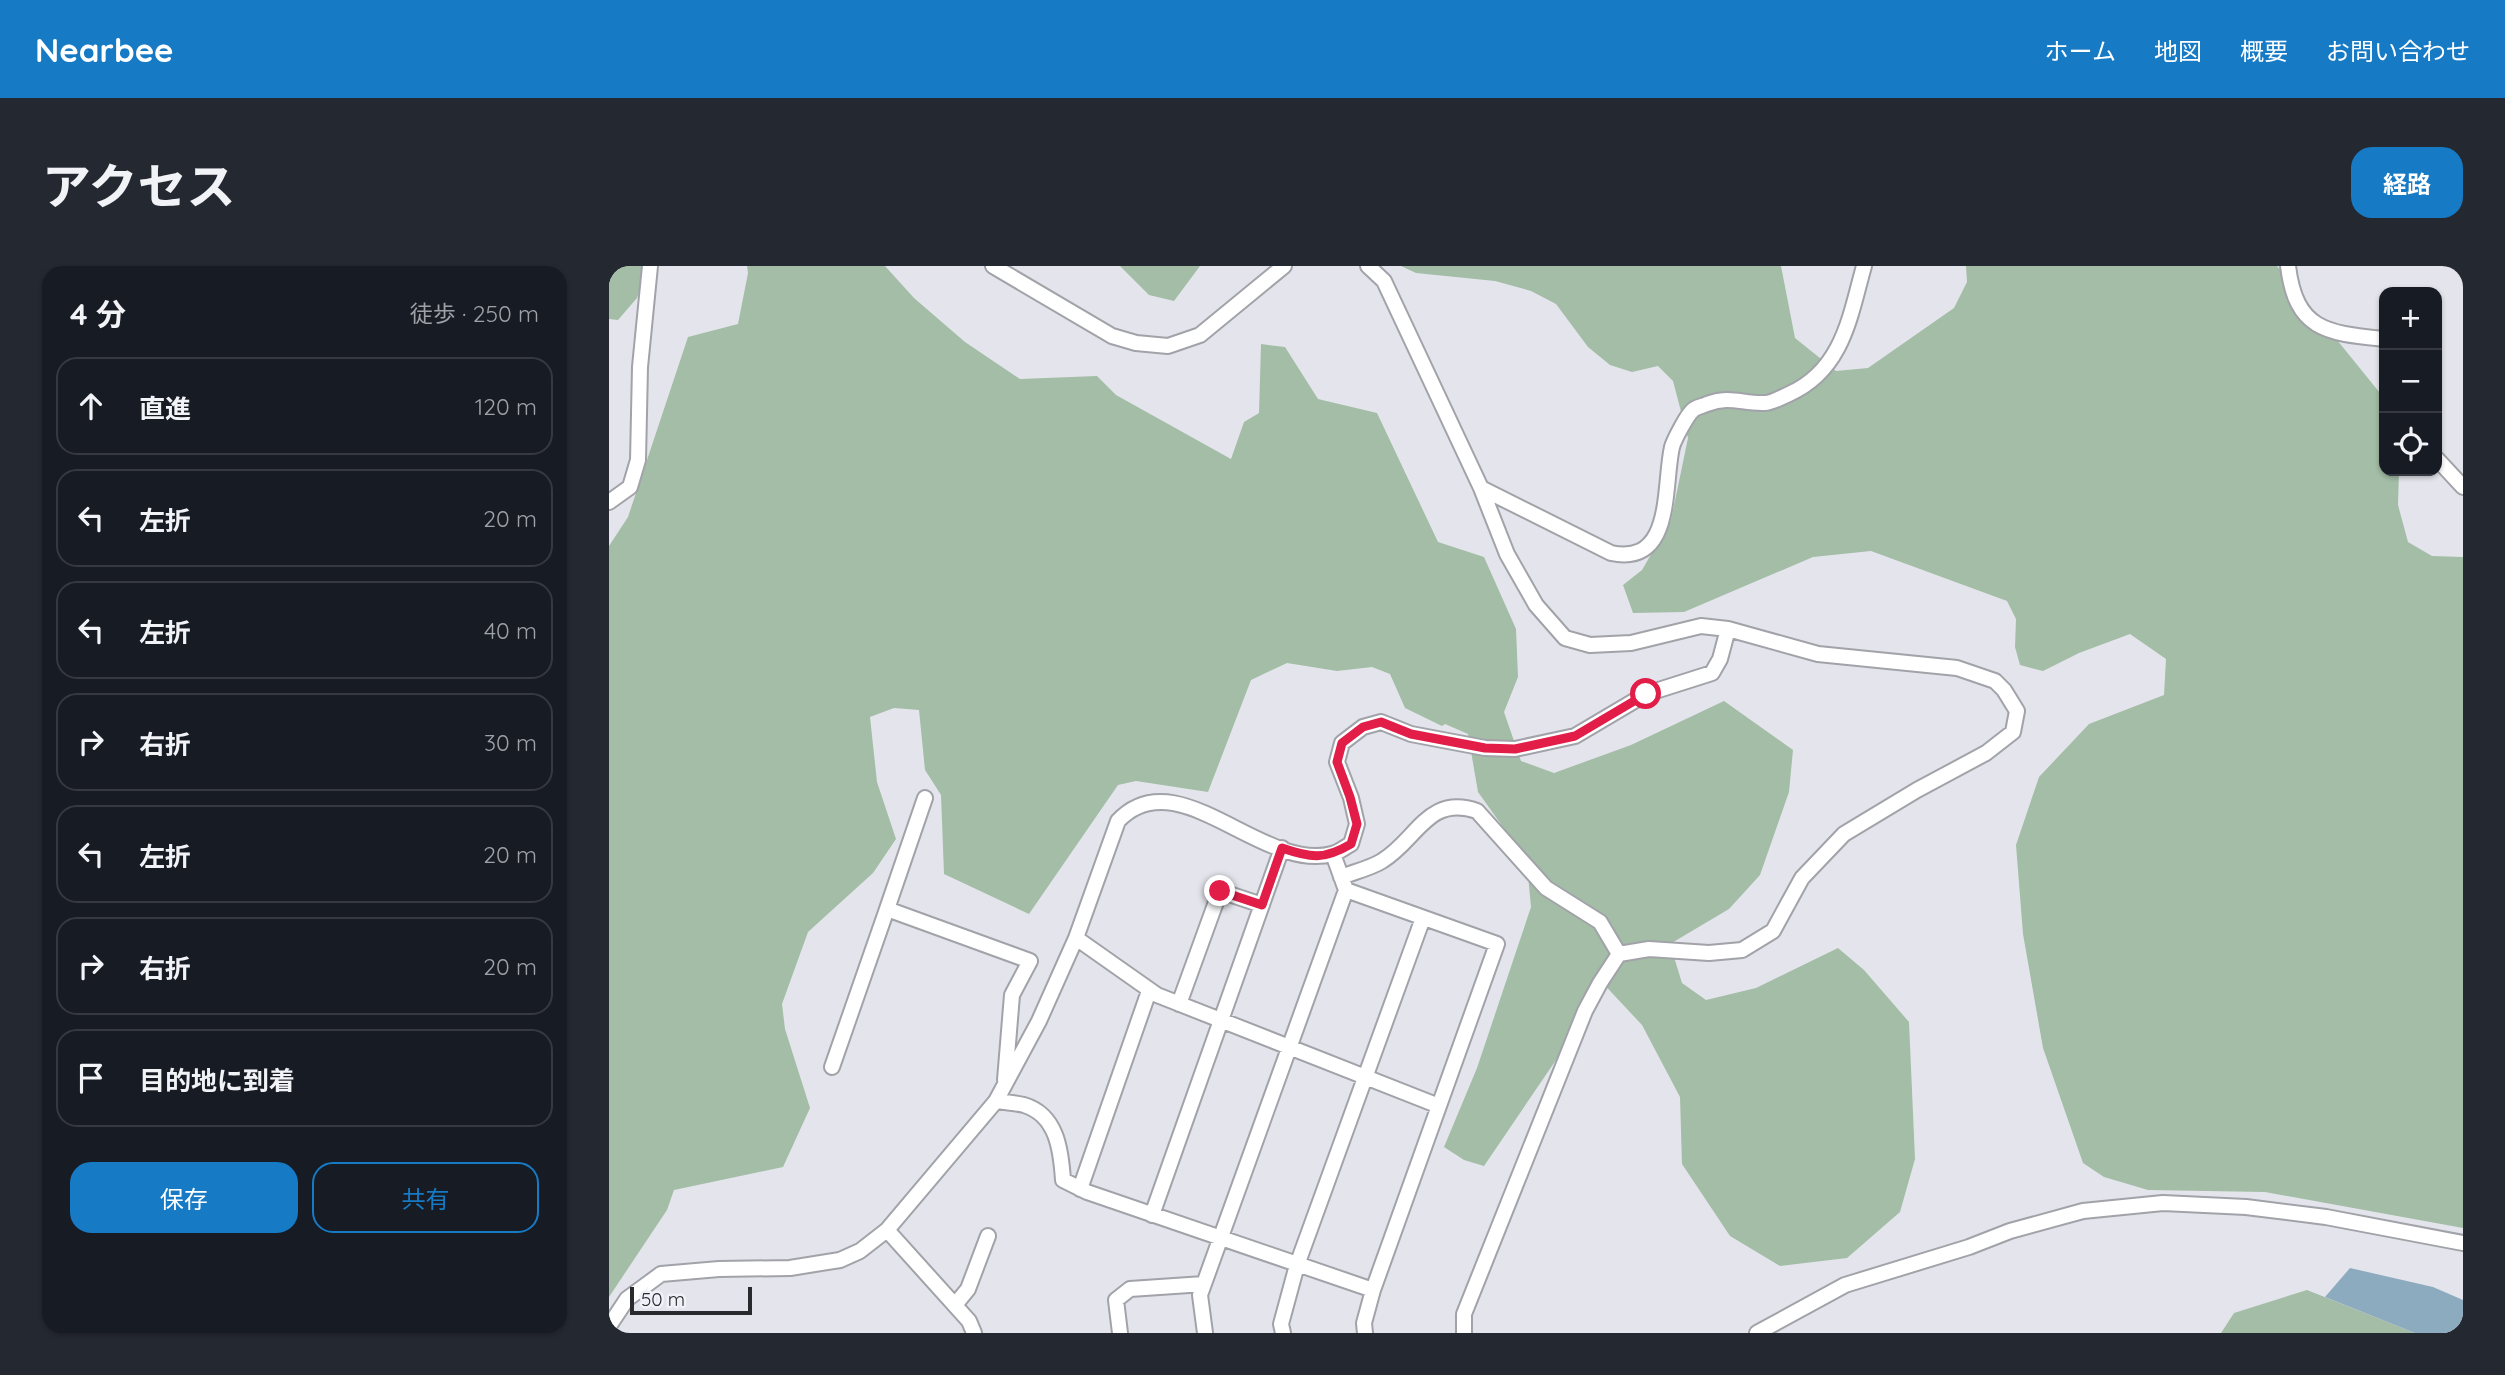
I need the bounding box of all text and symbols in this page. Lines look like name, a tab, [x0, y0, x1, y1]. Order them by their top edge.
text: Nearbee	[35, 29, 174, 70]
text: ホーム	[2045, 36, 2116, 66]
text: 地図	[2154, 36, 2202, 66]
text: 概要	[2240, 36, 2288, 66]
text: お問い合わせ	[2326, 36, 2470, 66]
button: 経路	[2351, 147, 2463, 218]
text: アクセス	[42, 155, 236, 216]
map controls	[2379, 287, 2442, 476]
button: +	[2379, 287, 2442, 350]
text: 4 分	[70, 295, 126, 333]
text: 徒歩 · 250 m	[410, 299, 539, 328]
button: −	[2379, 350, 2442, 413]
icon: ahead	[72, 387, 110, 425]
text: 直進	[139, 392, 191, 425]
text: 120 m	[475, 392, 537, 421]
button: locate	[2379, 413, 2442, 476]
icon: left	[72, 499, 110, 537]
text: 左折	[139, 504, 191, 537]
text: 20 m	[483, 504, 537, 533]
icon: left	[72, 611, 110, 649]
text: 左折	[139, 616, 191, 649]
text: 40 m	[484, 616, 537, 645]
route start	[1630, 678, 1661, 709]
icon: right	[72, 723, 110, 761]
text: 右折	[139, 728, 191, 761]
text: 30 m	[484, 728, 537, 757]
icon: left	[72, 835, 110, 873]
text: 左折	[139, 840, 191, 873]
text: 20 m	[483, 840, 537, 869]
route end	[1204, 875, 1235, 906]
icon: right	[72, 947, 110, 985]
text: 右折	[139, 952, 191, 985]
text: 20 m	[483, 952, 537, 981]
icon: arrive	[72, 1059, 110, 1097]
text: 目的地に到着	[139, 1064, 295, 1097]
button: 保存	[70, 1162, 298, 1233]
button: 共有	[312, 1162, 539, 1233]
scale bar	[630, 1284, 753, 1316]
text: 50 m	[641, 1287, 685, 1311]

